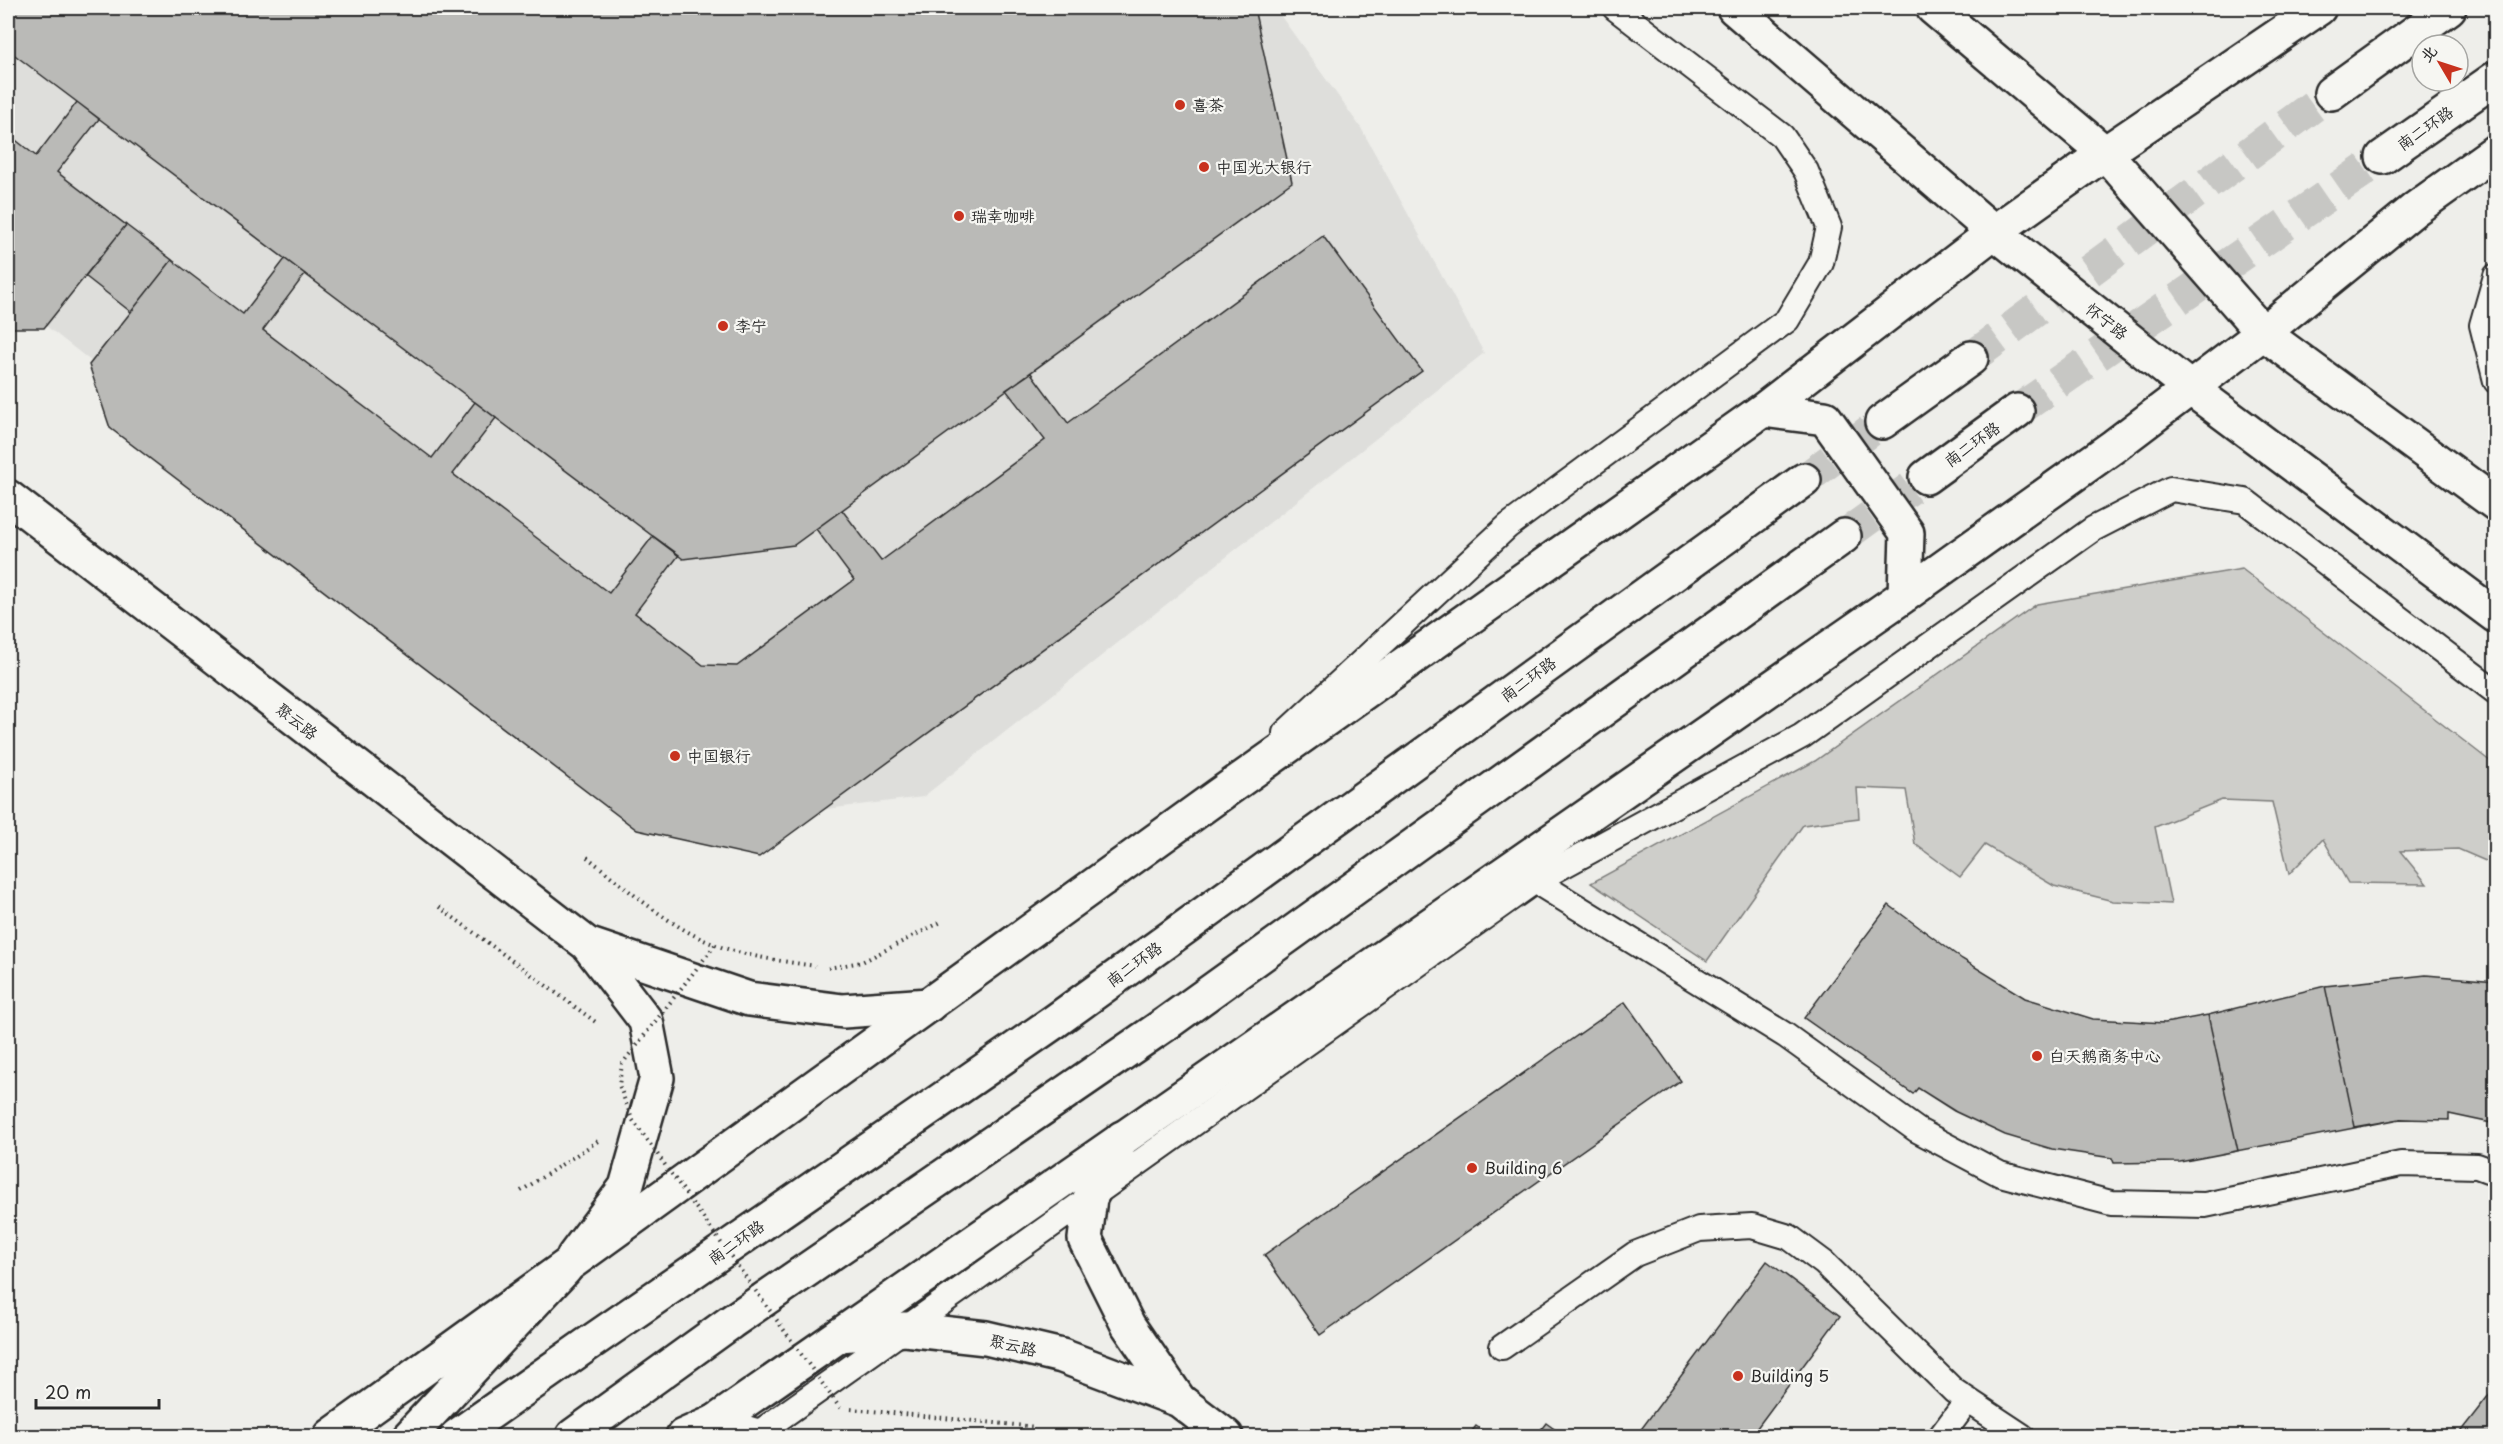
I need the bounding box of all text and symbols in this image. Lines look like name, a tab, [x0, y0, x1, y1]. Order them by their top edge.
north arrow	[2410, 33, 2470, 93]
text: 北	[2413, 39, 2442, 67]
place label: 喜茶	[1192, 92, 1224, 116]
marker: 喜茶	[1173, 98, 1187, 112]
street label: 南二环路	[2391, 99, 2458, 155]
place label: 中国光大银行	[1216, 154, 1312, 178]
marker: 中国光大银行	[1197, 160, 1211, 174]
place label: 瑞幸咖啡	[971, 203, 1035, 227]
marker: 瑞幸咖啡	[952, 209, 966, 223]
street label: 怀宁路	[2081, 296, 2134, 344]
place label: 李宁	[735, 313, 767, 337]
marker: 李宁	[716, 319, 730, 333]
street label: 南二环路	[1938, 415, 2004, 472]
street label: 南二环路	[1494, 650, 1560, 707]
street label: 聚云路	[271, 696, 324, 744]
place label: 中国银行	[687, 743, 751, 767]
marker: 中国银行	[668, 749, 682, 763]
street label: 南二环路	[1100, 935, 1166, 992]
place label: 白天鹅商务中心	[2049, 1043, 2161, 1067]
marker: 白天鹅商务中心	[2030, 1049, 2044, 1063]
place label: Building 6	[1484, 1155, 1562, 1179]
marker: Building 6	[1465, 1161, 1479, 1175]
street label: 南二环路	[702, 1213, 769, 1269]
street label: 聚云路	[987, 1327, 1039, 1361]
place label: Building 5	[1750, 1363, 1829, 1387]
marker: Building 5	[1731, 1369, 1745, 1383]
scale bar	[36, 1372, 159, 1410]
text: 20 m	[45, 1378, 91, 1405]

